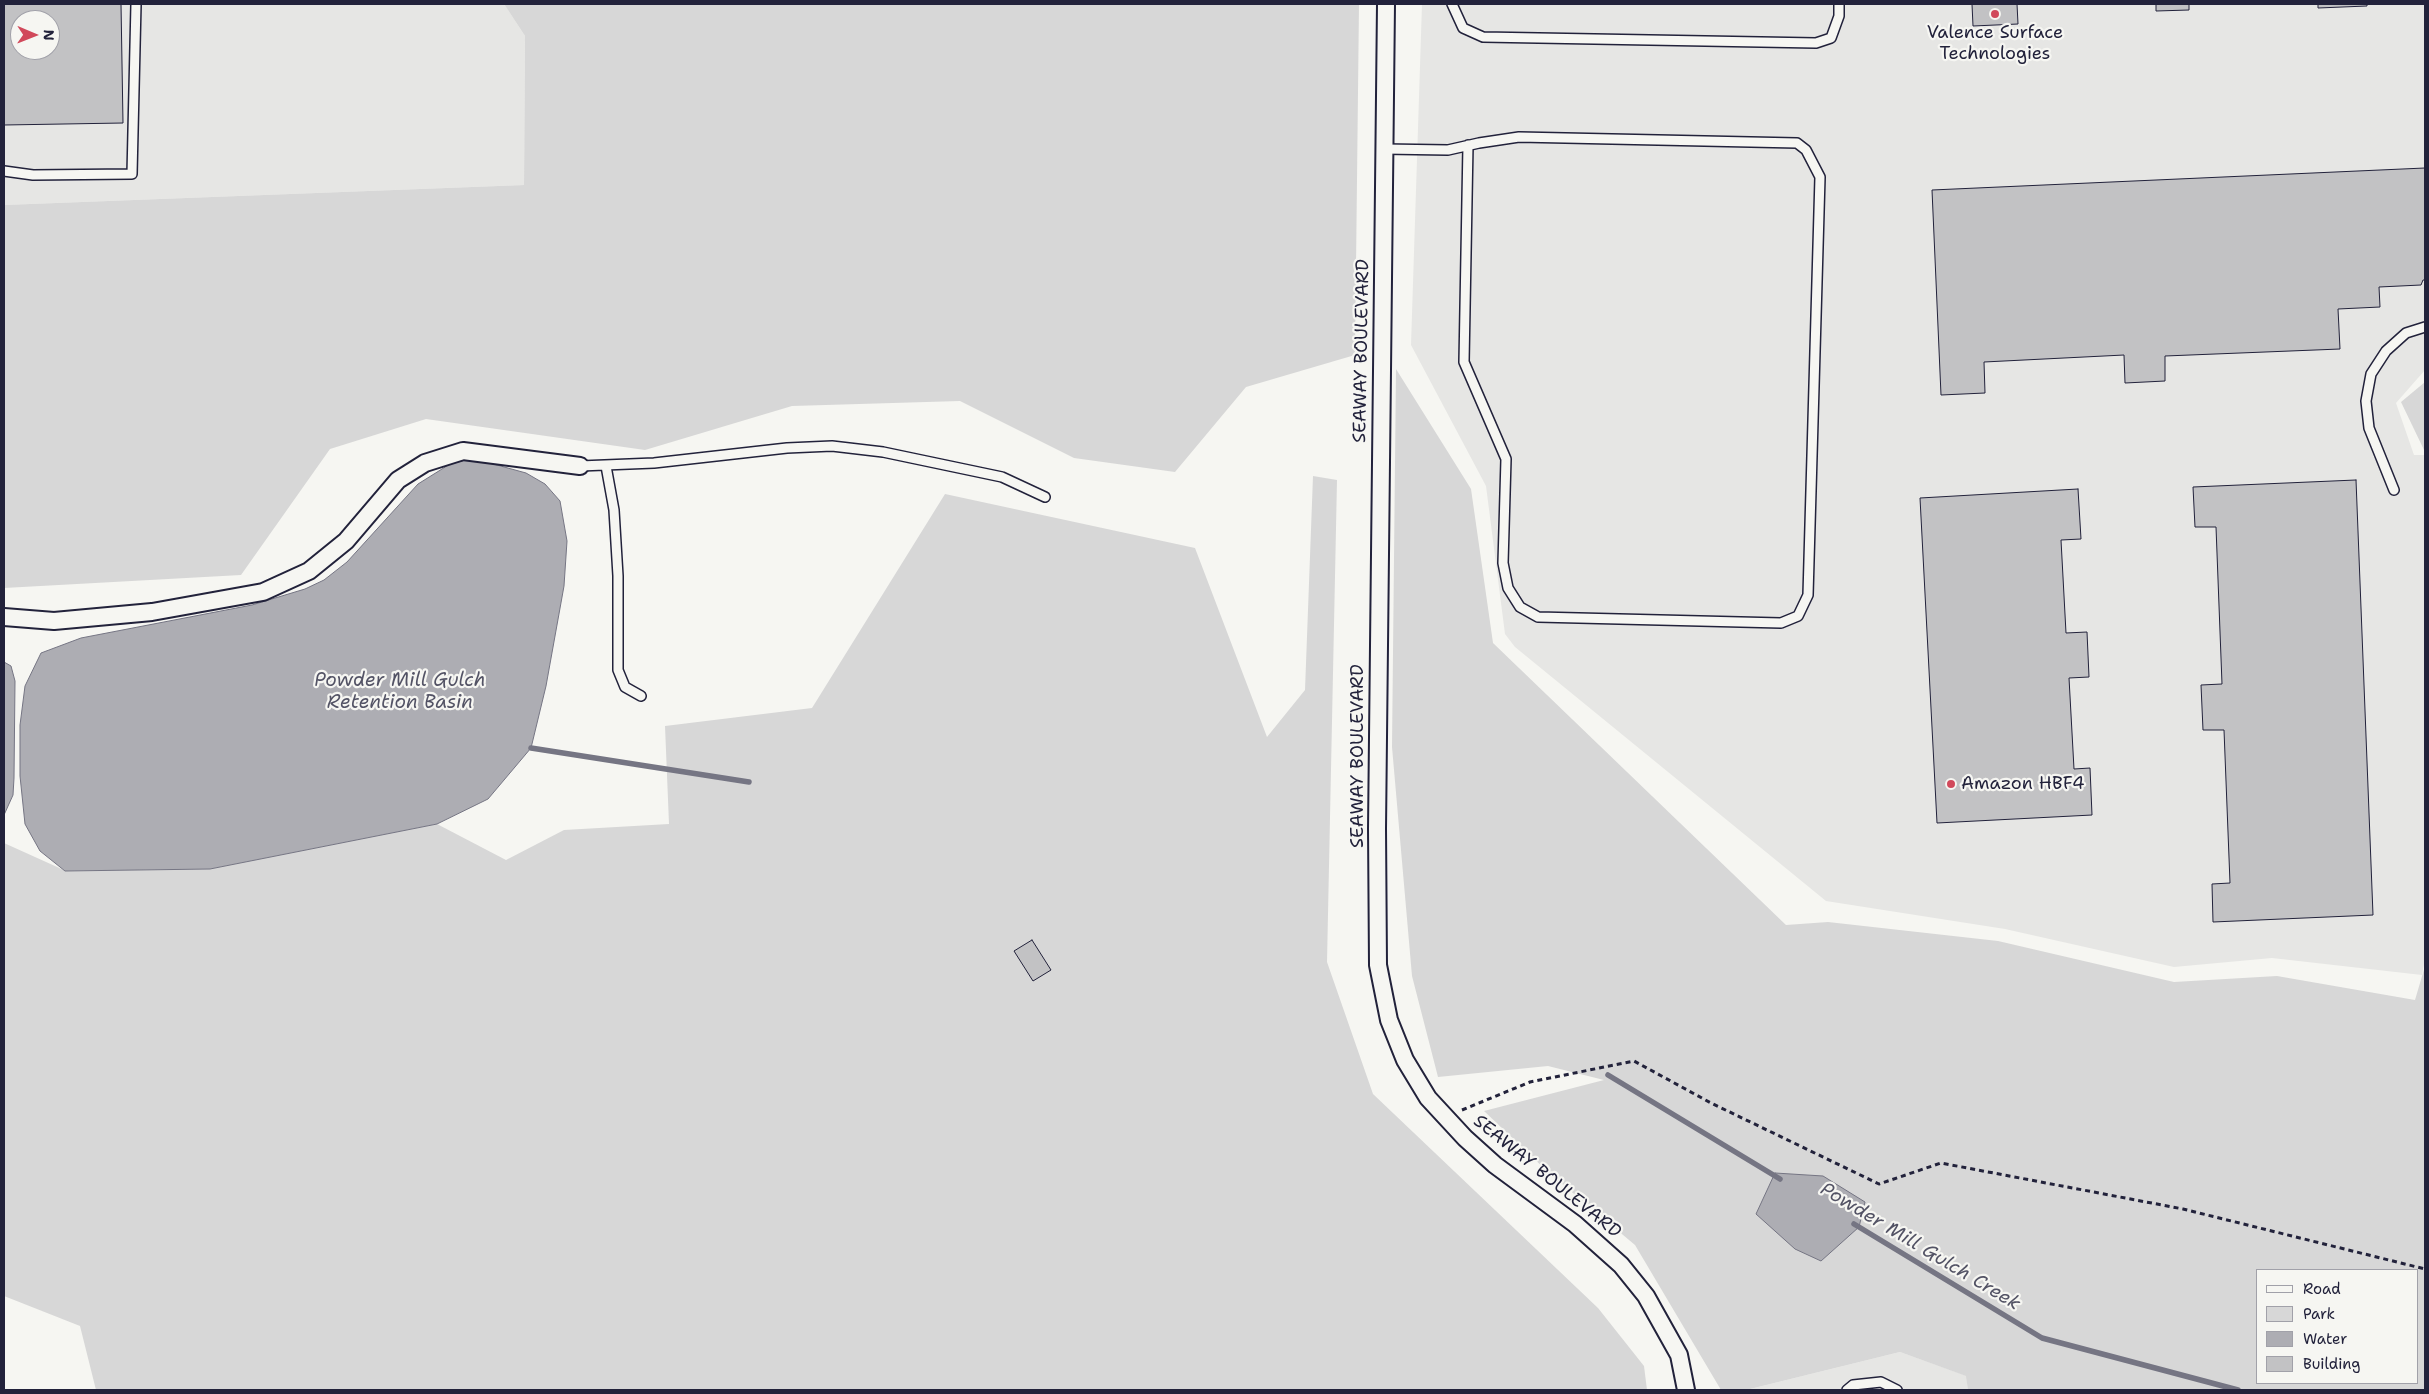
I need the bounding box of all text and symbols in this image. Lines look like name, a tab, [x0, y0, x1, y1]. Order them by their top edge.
marker: Valence Surface Technologies	[1989, 8, 2001, 20]
north arrow	[10, 10, 60, 60]
place label: Valence Surface Technologies	[1927, 22, 2063, 64]
text: N	[40, 30, 58, 41]
street label: SEAWAY BOULEVARD	[1350, 259, 1374, 443]
street label: SEAWAY BOULEVARD	[1347, 664, 1369, 848]
water label: Powder Mill Gulch Retention Basin	[314, 670, 486, 714]
place label: Amazon HBF4	[1961, 773, 2085, 795]
marker: Amazon HBF4	[1945, 778, 1957, 790]
street label: SEAWAY BOULEVARD	[1469, 1111, 1625, 1243]
water label: Powder Mill Gulch Creek	[1816, 1178, 2024, 1316]
legend	[2256, 1269, 2419, 1384]
text: Road	[2303, 1279, 2341, 1299]
text: Park	[2303, 1304, 2335, 1324]
text: Water	[2303, 1329, 2347, 1349]
text: Building	[2303, 1354, 2360, 1374]

